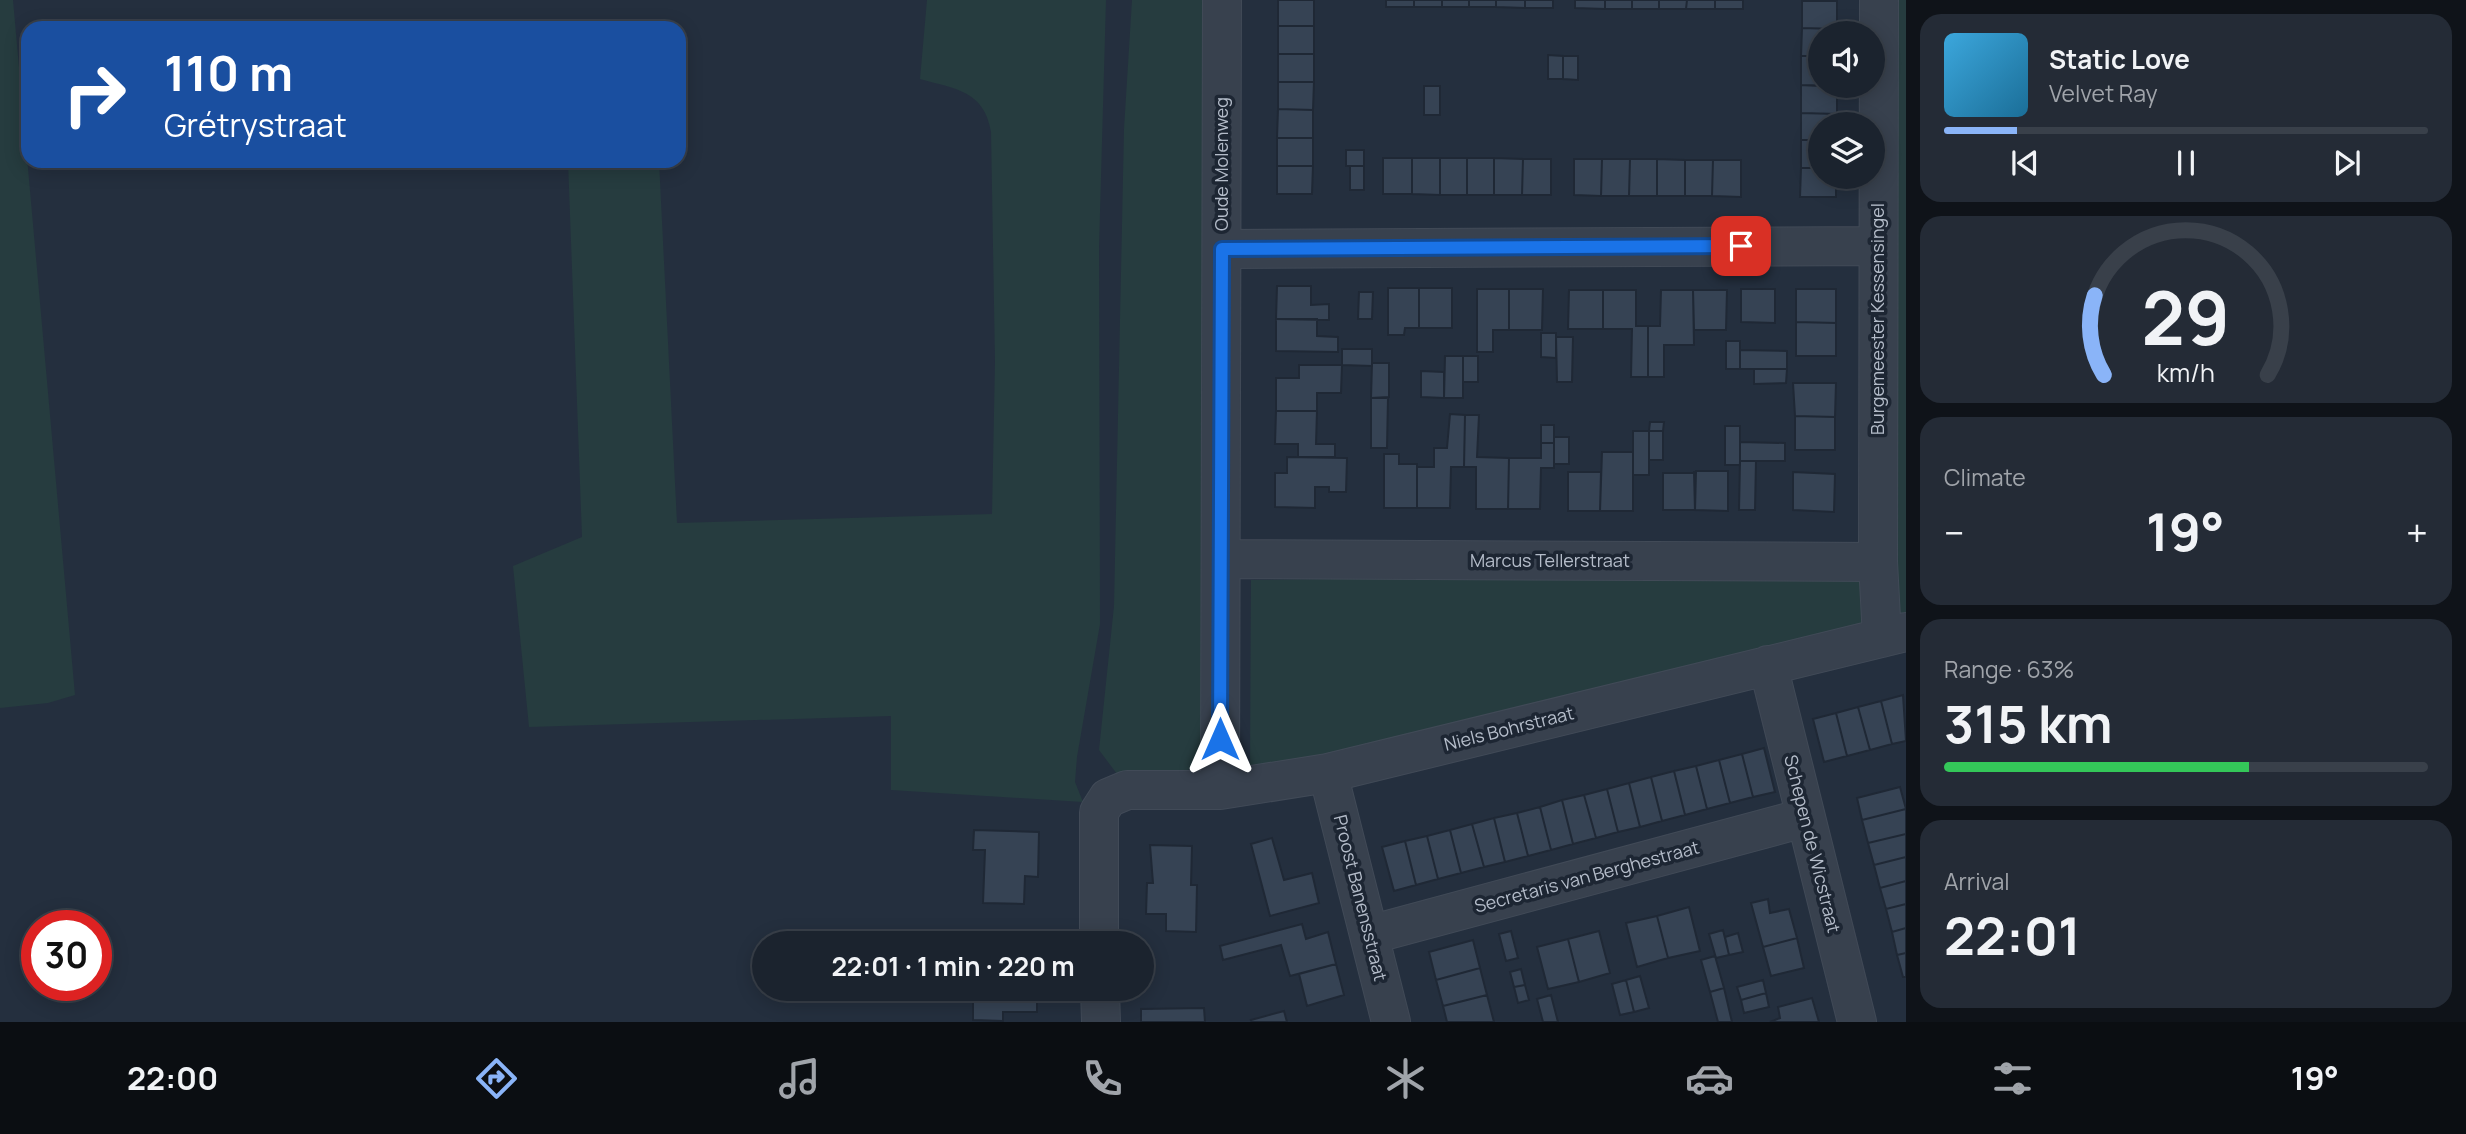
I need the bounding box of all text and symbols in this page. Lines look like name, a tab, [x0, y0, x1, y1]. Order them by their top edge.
map controls	[1808, 21, 1885, 189]
button: sound	[1808, 21, 1885, 98]
text: 110 m	[164, 39, 293, 106]
text: Static Love	[2049, 41, 2190, 77]
icon: right	[49, 49, 140, 140]
text: Velvet Ray	[2049, 77, 2158, 109]
street label: Oude Molenweg	[1209, 97, 1233, 231]
text: Grétrystraat	[164, 103, 347, 147]
button: layers	[1808, 112, 1885, 189]
icon: previous	[2006, 144, 2044, 182]
icon: pause	[2167, 144, 2205, 182]
icon: next	[2328, 144, 2366, 182]
street label: Burgemeester Kessensingel	[1865, 203, 1889, 435]
pin	[1711, 216, 1771, 276]
icon: arrive	[1722, 227, 1760, 265]
text: 29	[2142, 268, 2230, 368]
text: km/h	[2157, 355, 2215, 390]
text: Climate	[1944, 461, 2026, 493]
text: 19°	[2146, 496, 2225, 567]
text: −	[1944, 506, 1965, 558]
text: +	[2406, 506, 2428, 558]
street label: Marcus Tellerstraat	[1470, 548, 1630, 572]
text: Range · 63%	[1944, 653, 2074, 685]
text: 315 km	[1944, 688, 2113, 759]
street label: Niels Bohrstraat	[1441, 700, 1576, 756]
position arrow	[1183, 702, 1257, 776]
street label: Schepen de Wicstraat	[1779, 752, 1847, 935]
street label: Proost Banensstraat	[1329, 812, 1393, 983]
street label: Secretaris van Berghestraat	[1472, 834, 1702, 918]
text: Arrival	[1944, 865, 2010, 897]
text: 22:01	[1944, 900, 2081, 971]
speed limit sign: 30	[21, 910, 112, 1001]
text: 22:01 · 1 min · 220 m	[831, 948, 1075, 984]
icon: directions	[472, 1054, 521, 1103]
icon: music	[775, 1054, 824, 1103]
icon: phone	[1078, 1054, 1127, 1103]
icon: climate	[1381, 1054, 1430, 1103]
icon: car	[1685, 1054, 1734, 1103]
icon: filters	[1988, 1054, 2037, 1103]
text: 22:00	[127, 1056, 218, 1100]
text: 19°	[2291, 1056, 2339, 1100]

